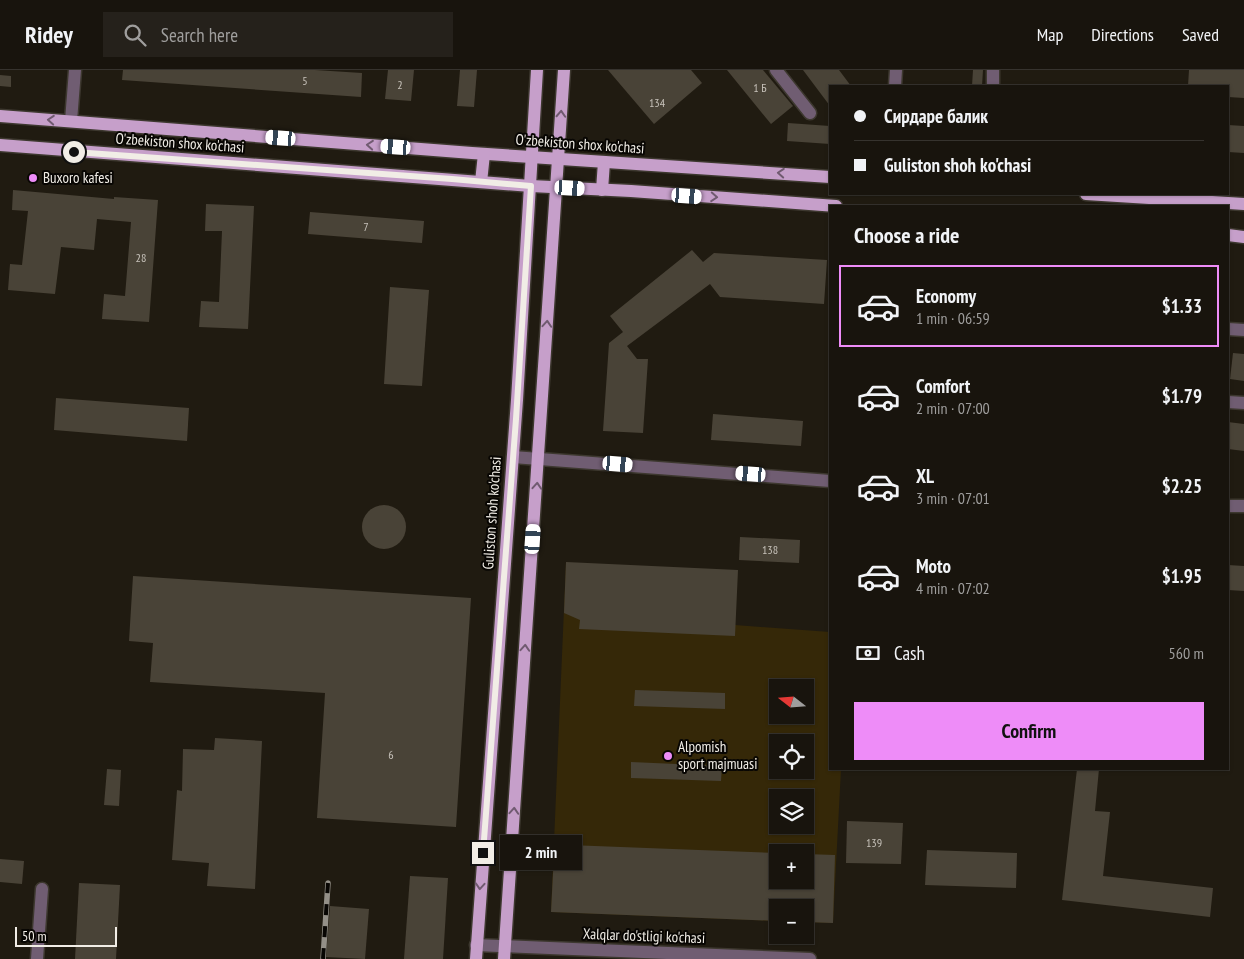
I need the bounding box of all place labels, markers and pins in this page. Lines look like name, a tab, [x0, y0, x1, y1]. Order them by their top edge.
place label: Buxoro kafesi	[43, 168, 113, 187]
marker: Buxoro kafesi	[27, 172, 39, 184]
place label: Alpomish sport majmuasi	[678, 737, 757, 773]
marker: Alpomish sport majmuasi	[662, 750, 674, 762]

